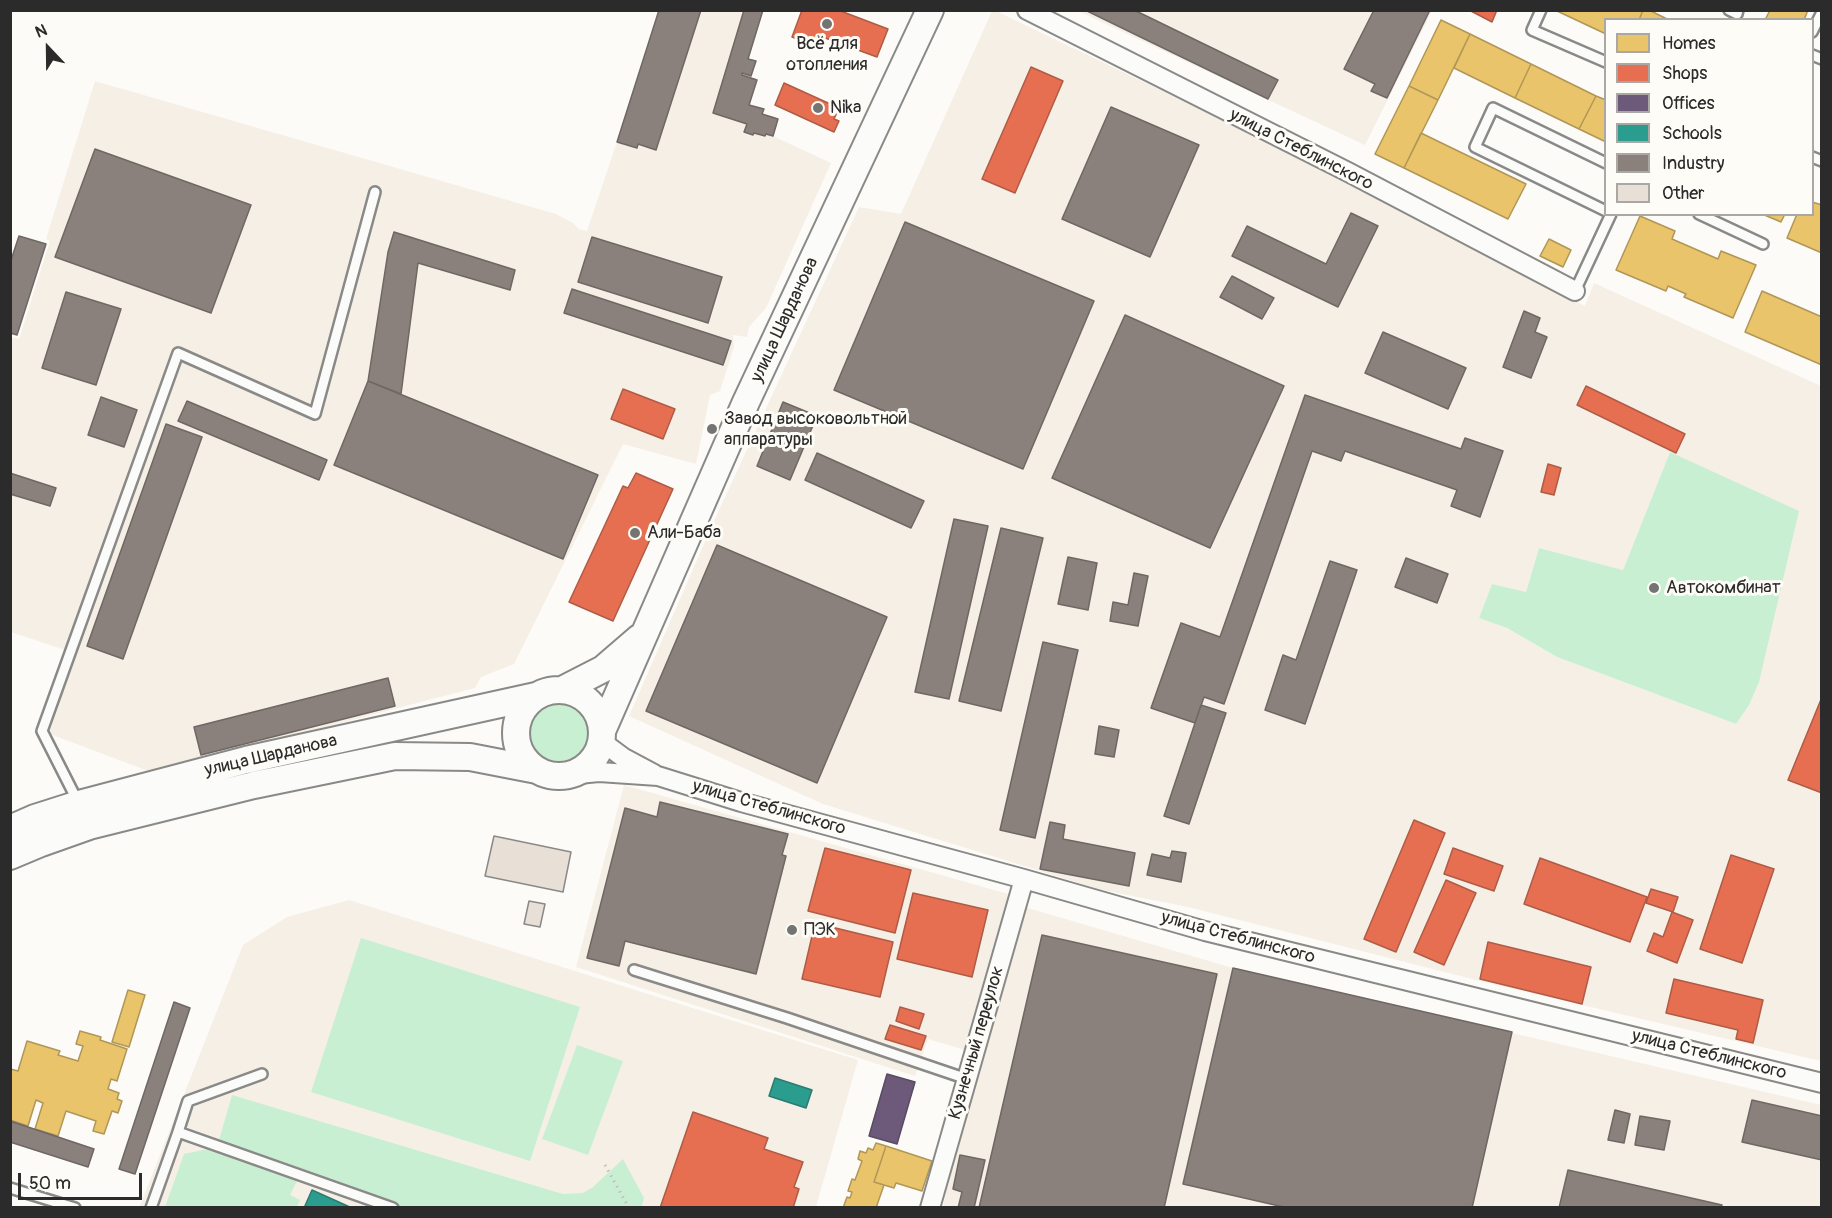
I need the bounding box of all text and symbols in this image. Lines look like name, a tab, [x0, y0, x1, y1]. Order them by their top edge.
marker: Всё для отопления	[820, 17, 834, 31]
north arrow	[18, 18, 78, 78]
legend	[1604, 18, 1814, 216]
text: N	[32, 20, 50, 43]
text: Homes	[1662, 32, 1715, 55]
place label: Всё для отопления	[786, 33, 868, 76]
text: Shops	[1662, 62, 1707, 85]
text: Offices	[1662, 92, 1714, 115]
place label: Nika	[830, 97, 861, 119]
marker: Nika	[811, 101, 825, 115]
street label: улица Стеблинского	[1226, 104, 1376, 196]
text: Schools	[1662, 122, 1722, 145]
text: Industry	[1662, 152, 1725, 175]
text: Other	[1662, 182, 1704, 205]
street label: улица Шарданова	[747, 254, 823, 386]
place label: Завод высоковольтной аппаратуры	[724, 408, 907, 450]
marker: Завод высоковольтной аппаратуры	[705, 422, 719, 436]
place label: Али-Баба	[647, 522, 721, 544]
marker: Али-Баба	[628, 526, 642, 540]
place label: Автокомбинат	[1666, 577, 1781, 599]
marker: Автокомбинат	[1647, 581, 1661, 595]
street label: улица Шарданова	[203, 730, 339, 782]
street label: улица Стеблинского	[690, 776, 848, 840]
street label: улица Стеблинского	[1159, 907, 1317, 969]
place label: ПЭК	[804, 919, 836, 941]
marker: ПЭК	[785, 923, 799, 937]
street label: Кузнечный переулок	[945, 964, 1009, 1122]
street label: улица Стеблинского	[1630, 1025, 1788, 1085]
scale bar	[21, 1161, 146, 1199]
text: 50 m	[29, 1172, 71, 1195]

